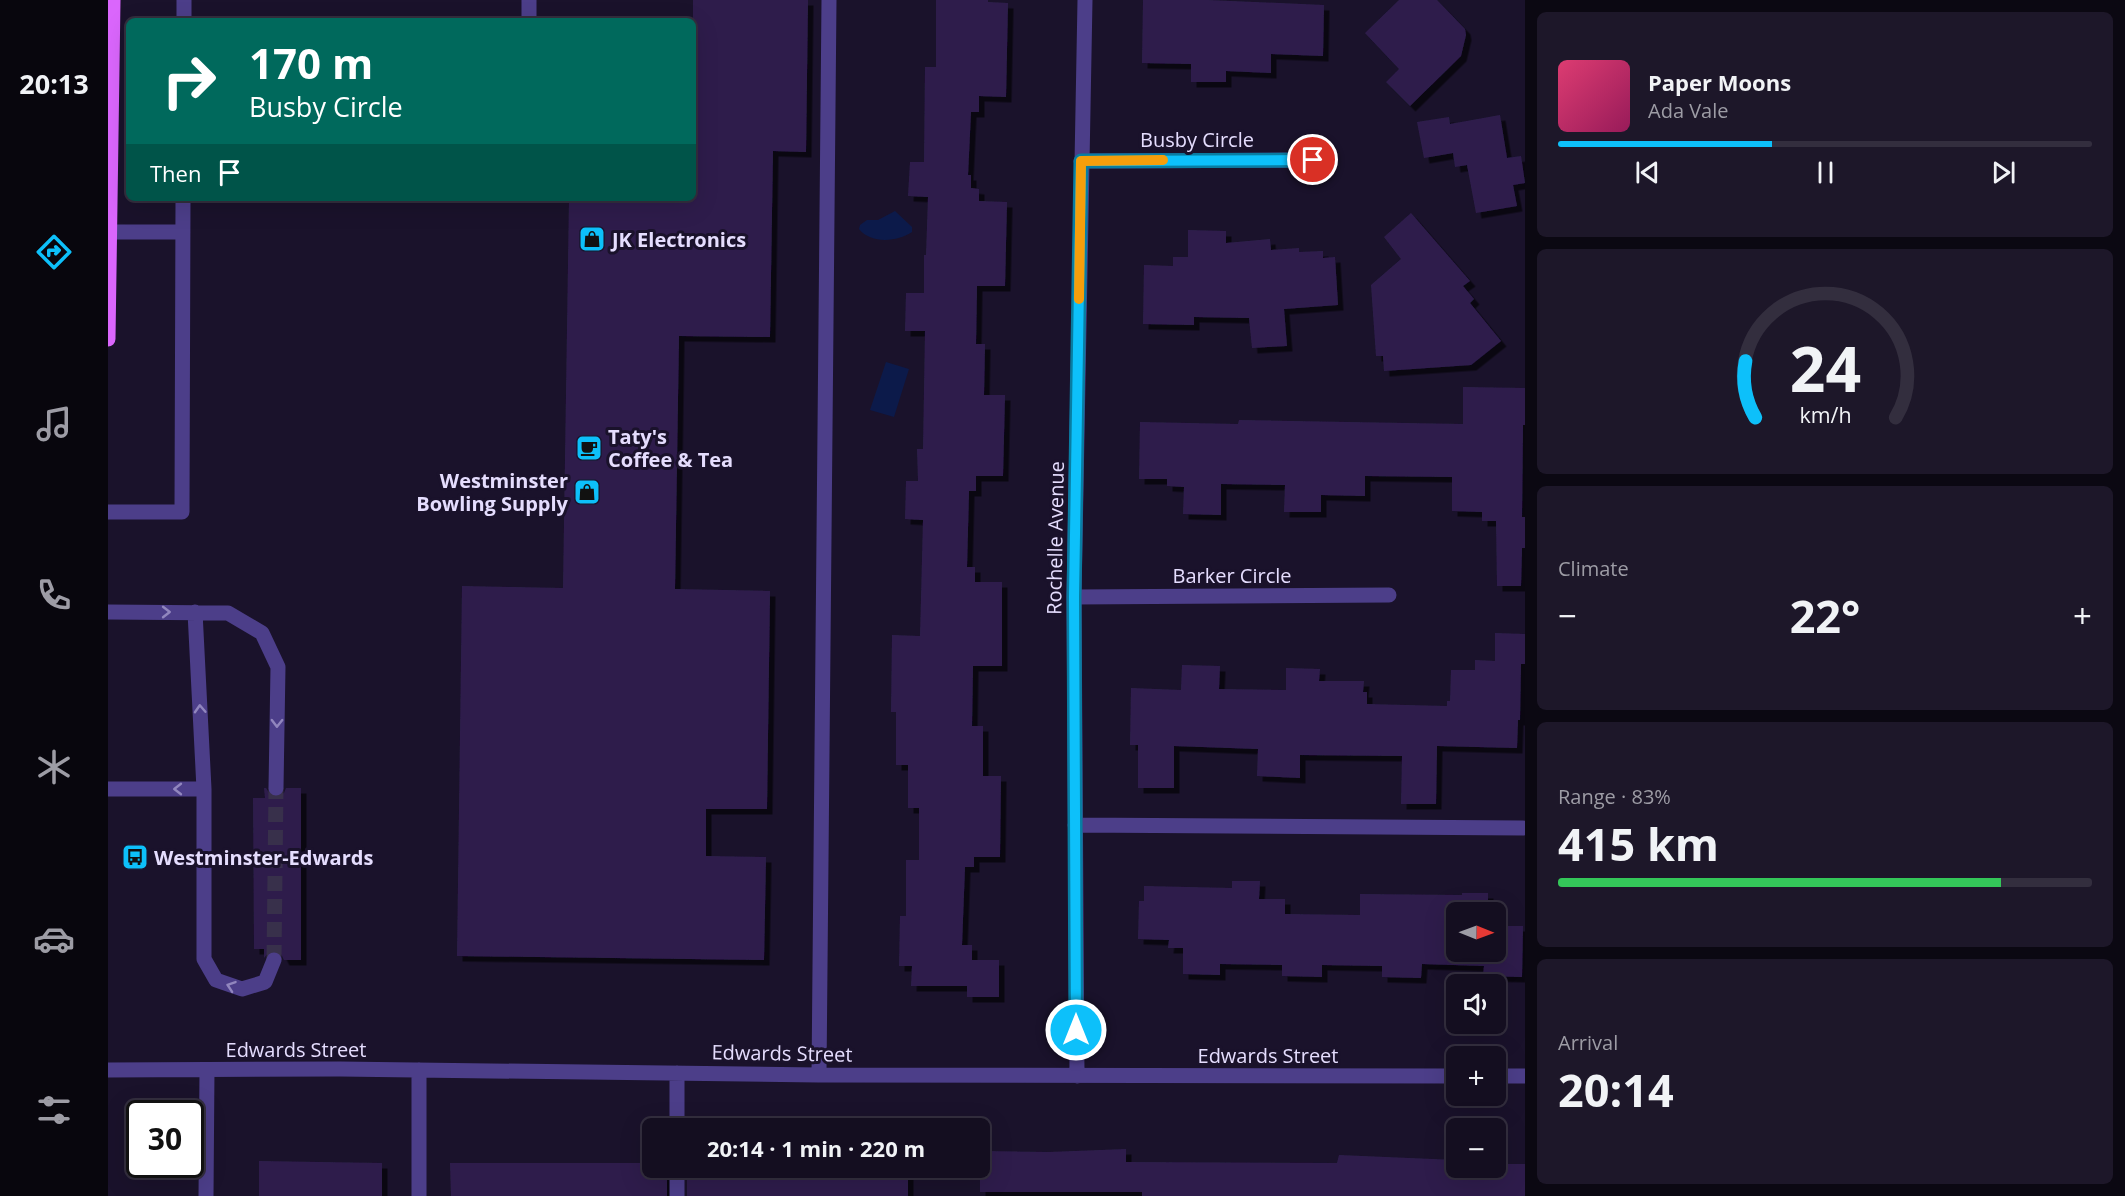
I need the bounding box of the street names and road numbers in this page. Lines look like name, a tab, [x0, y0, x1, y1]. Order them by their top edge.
street label: Busby Circle	[1140, 126, 1254, 153]
street label: Rochelle Avenue	[1040, 461, 1070, 615]
street label: Barker Circle	[1173, 562, 1292, 589]
street label: Edwards Street	[226, 1036, 366, 1063]
street label: Edwards Street	[711, 1038, 853, 1068]
street label: Edwards Street	[1198, 1042, 1338, 1069]

